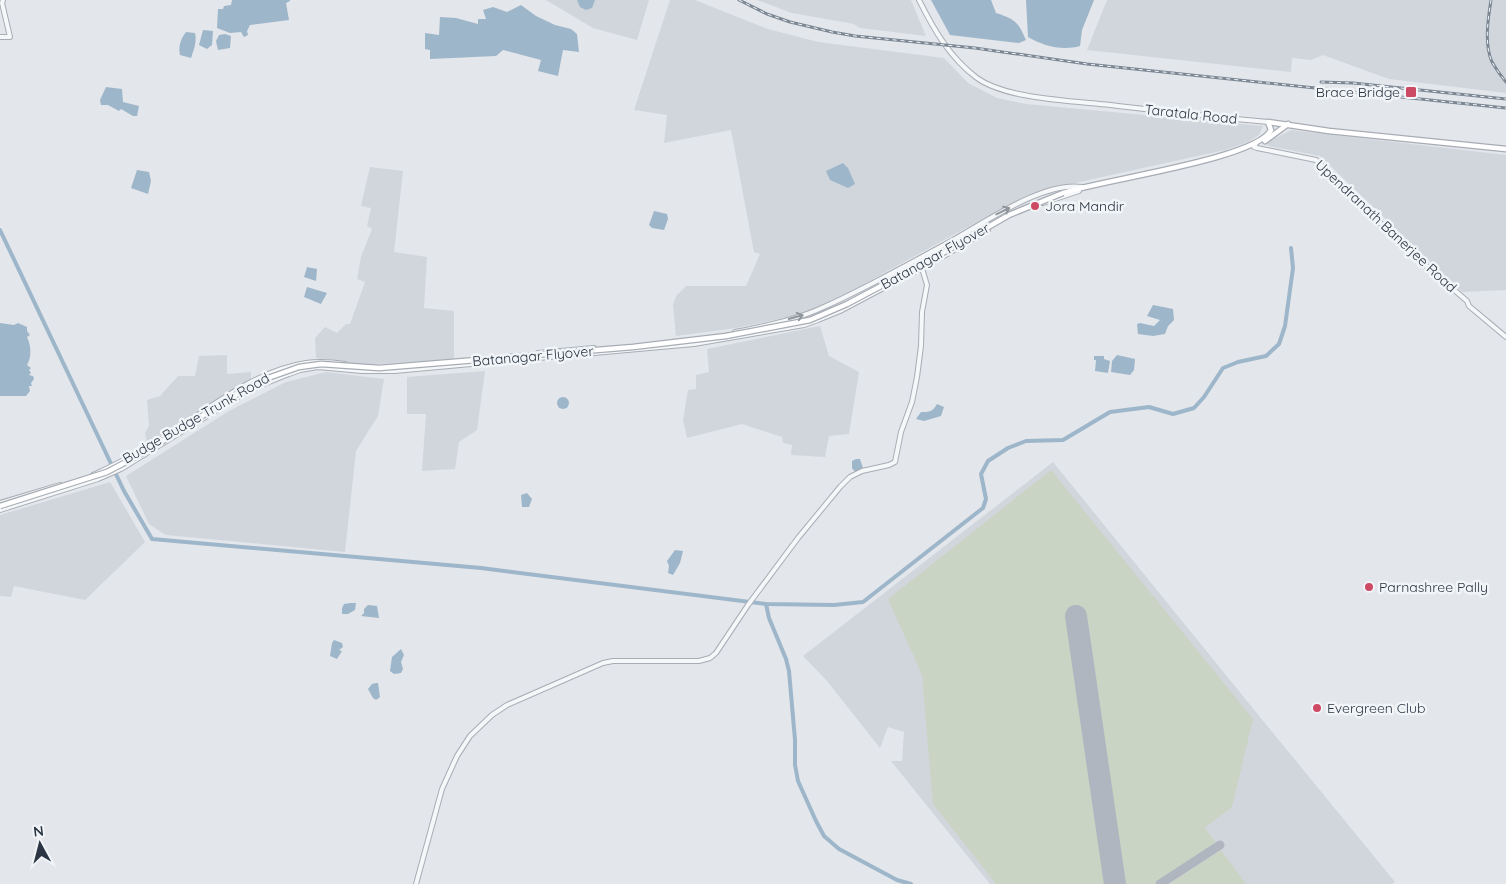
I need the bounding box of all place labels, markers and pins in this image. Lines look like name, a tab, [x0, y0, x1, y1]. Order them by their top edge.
place label: Brace Bridge	[1316, 83, 1400, 101]
marker: Brace Bridge	[1404, 85, 1418, 99]
place label: Jora Mandir	[1045, 197, 1125, 215]
marker: Jora Mandir	[1029, 200, 1041, 212]
place label: Parnashree Pally	[1379, 578, 1488, 596]
marker: Parnashree Pally	[1363, 581, 1375, 593]
place label: Evergreen Club	[1327, 699, 1425, 717]
marker: Evergreen Club	[1311, 702, 1323, 714]

